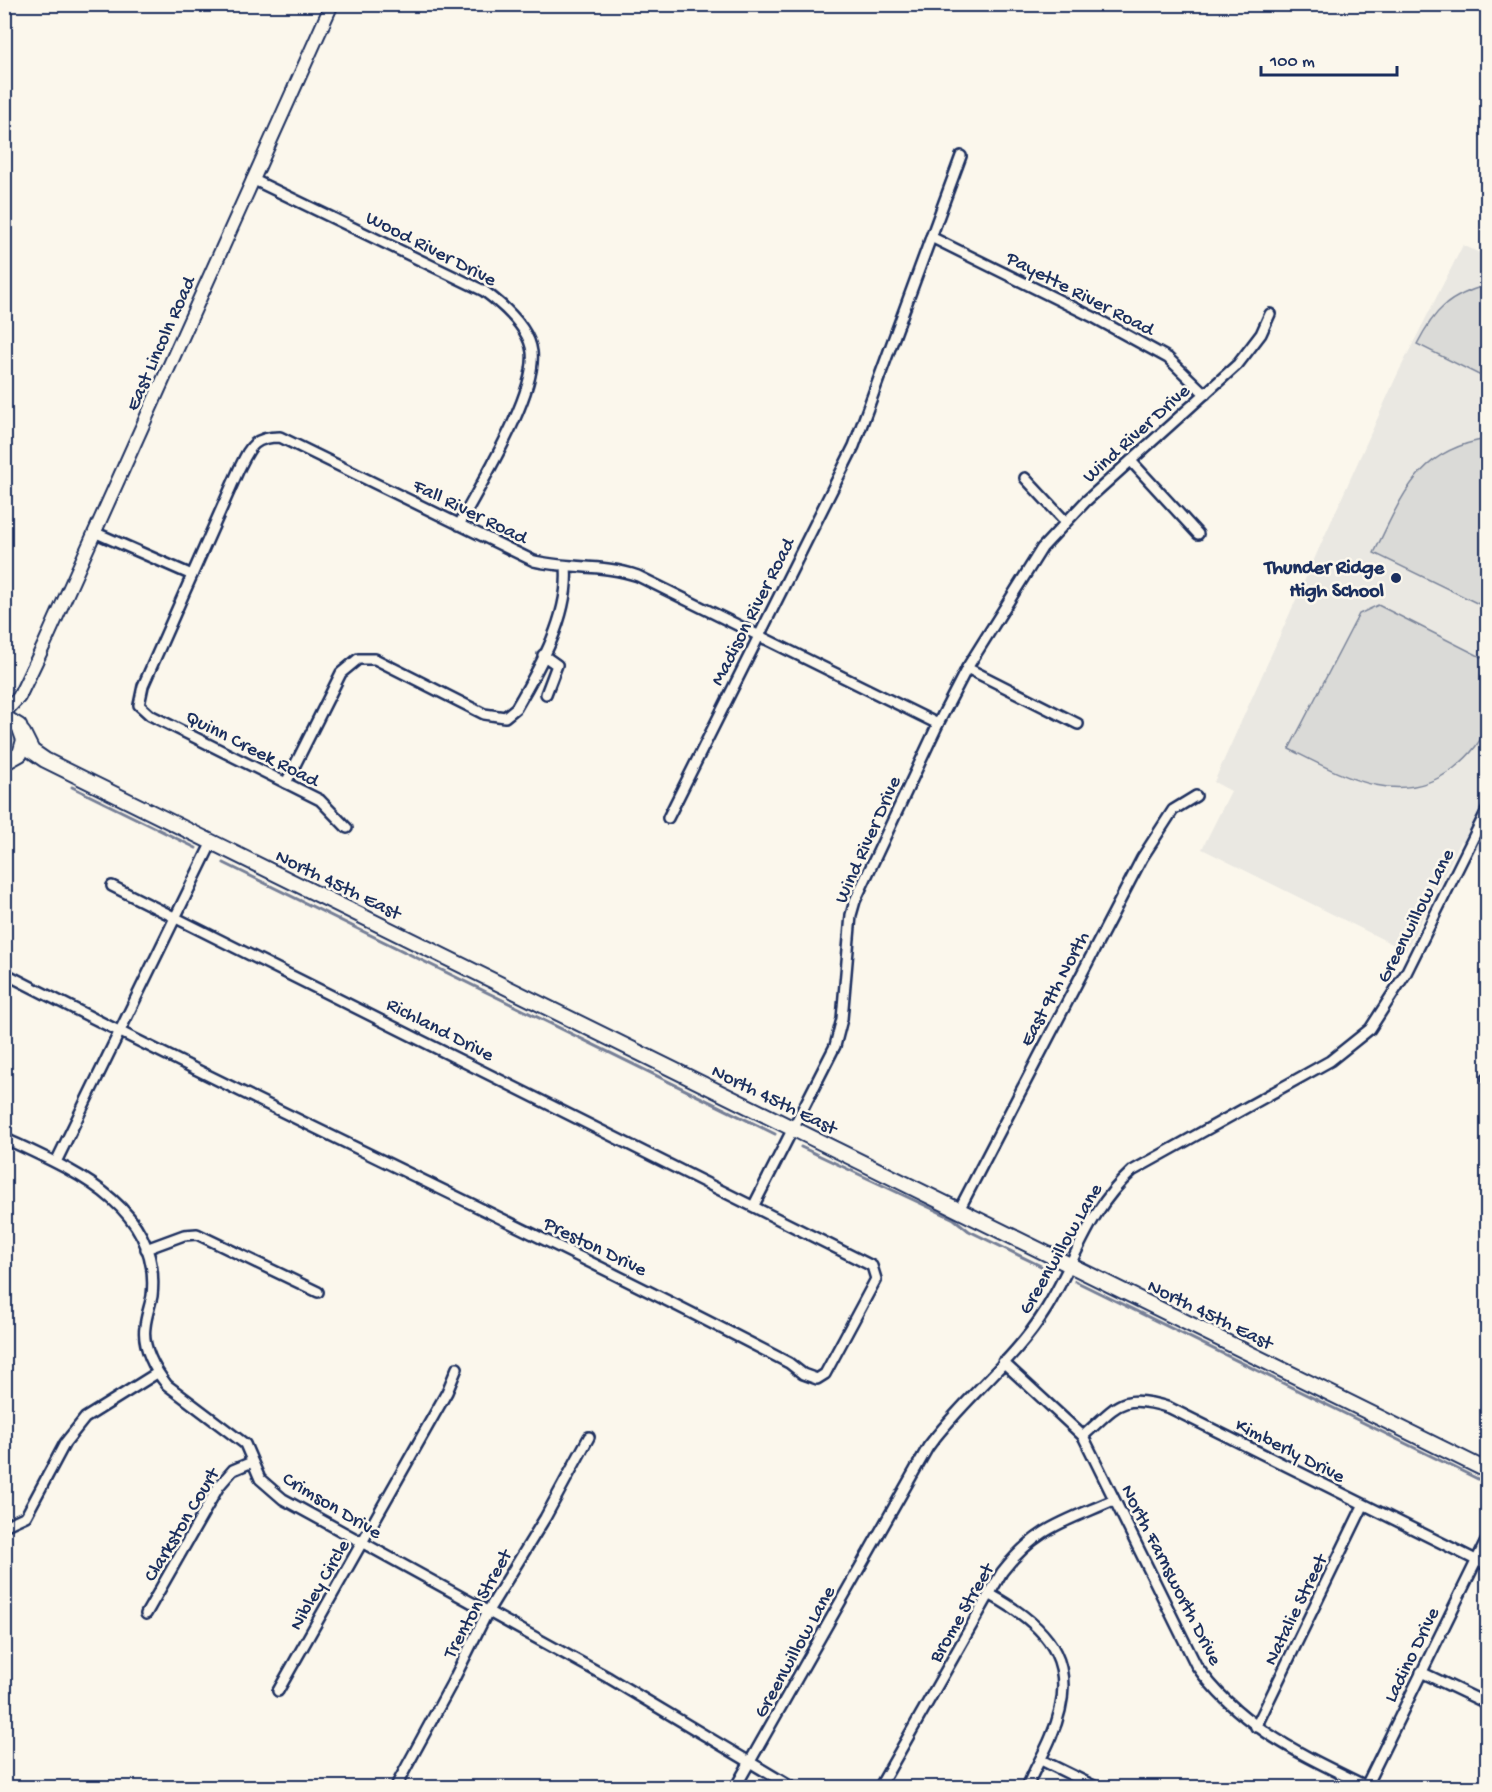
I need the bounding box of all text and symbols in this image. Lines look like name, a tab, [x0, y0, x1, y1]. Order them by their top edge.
scale bar	[1261, 39, 1398, 77]
text: 100 m	[1269, 52, 1315, 73]
street label: Wood River Drive	[361, 207, 500, 293]
street label: Payette River Road	[1001, 247, 1159, 343]
street label: East Lincoln Road	[122, 272, 203, 415]
street label: Wind River Drive	[1079, 380, 1196, 489]
street label: Fall River Road	[408, 475, 532, 552]
street label: Madison River Road	[707, 533, 802, 690]
place label: Thunder Ridge High School	[1263, 558, 1385, 604]
marker: Thunder Ridge High School	[1389, 571, 1403, 585]
street label: Quinn Creek Road	[181, 707, 324, 795]
street label: Wind River Drive	[831, 773, 908, 908]
street label: Greenwillow Lane	[1373, 845, 1461, 987]
street label: North 45th East	[271, 846, 406, 927]
street label: East 9th North	[1016, 928, 1096, 1051]
street label: Richland Drive	[382, 994, 498, 1068]
street label: North 45th East	[707, 1061, 842, 1142]
street label: Greenwillow Lane	[1015, 1180, 1109, 1319]
street label: Preston Drive	[538, 1213, 651, 1283]
street label: North 45th East	[1143, 1276, 1278, 1357]
street label: Kimberly Drive	[1231, 1415, 1349, 1490]
street label: Clarkston Court	[140, 1463, 227, 1587]
street label: Crimson Drive	[277, 1468, 386, 1546]
street label: North Farnsworth Drive	[1114, 1481, 1226, 1670]
street label: Nibley Circle	[286, 1536, 357, 1635]
street label: Trenton Street	[439, 1545, 519, 1664]
street label: Natalie Street	[1260, 1550, 1335, 1670]
street label: Brome Street	[925, 1559, 1001, 1668]
street label: Greenwillow Lane	[750, 1582, 842, 1723]
street label: Ladino Drive	[1380, 1604, 1446, 1707]

